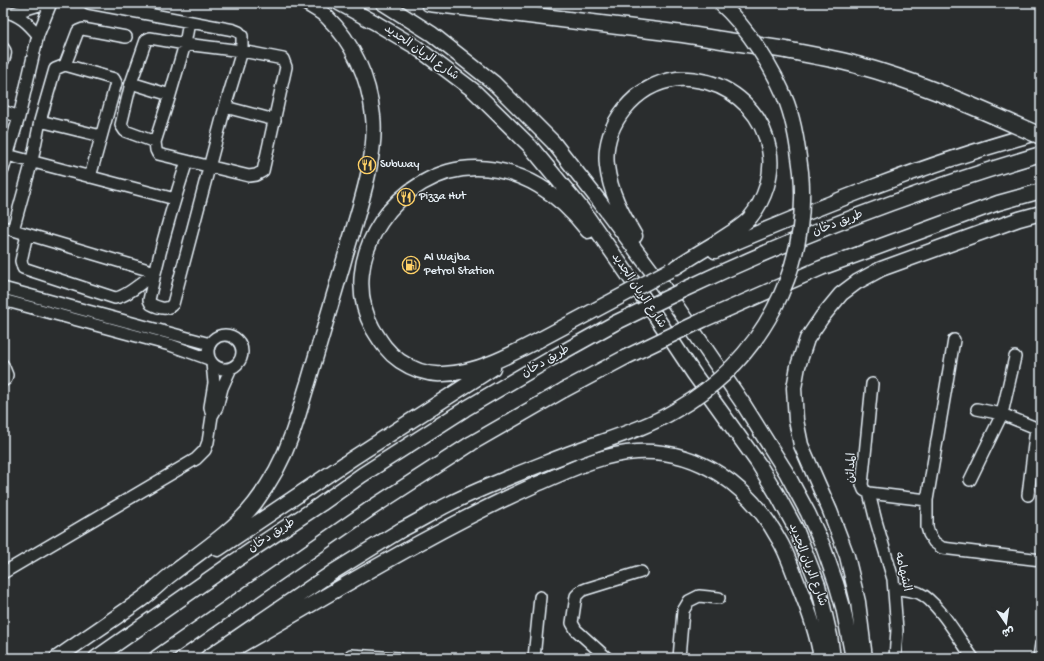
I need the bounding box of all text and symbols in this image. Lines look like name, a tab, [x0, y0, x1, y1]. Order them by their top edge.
street label: شارع الريان الجديد	[381, 22, 461, 84]
restaurant icon: Subway	[357, 155, 377, 175]
place label: Subway	[380, 158, 419, 172]
restaurant icon: Pizza Hut	[396, 187, 416, 207]
place label: Pizza Hut	[418, 190, 467, 204]
street label: طريق دخان	[810, 207, 865, 240]
place label: Al Wajba Petrol Station	[423, 251, 495, 279]
street label: شارع الريان الجديد	[608, 251, 668, 331]
fuel station icon: Al Wajba Petrol Station	[401, 255, 421, 275]
street label: طريق دخان	[519, 342, 572, 381]
street label: المدائن	[844, 452, 860, 484]
street label: طريق دخان	[245, 515, 298, 556]
street label: شارع الريان الجديد	[785, 521, 829, 609]
street label: الشهامه	[891, 551, 913, 593]
north arrow	[986, 603, 1026, 643]
text: ش	[1001, 624, 1015, 638]

